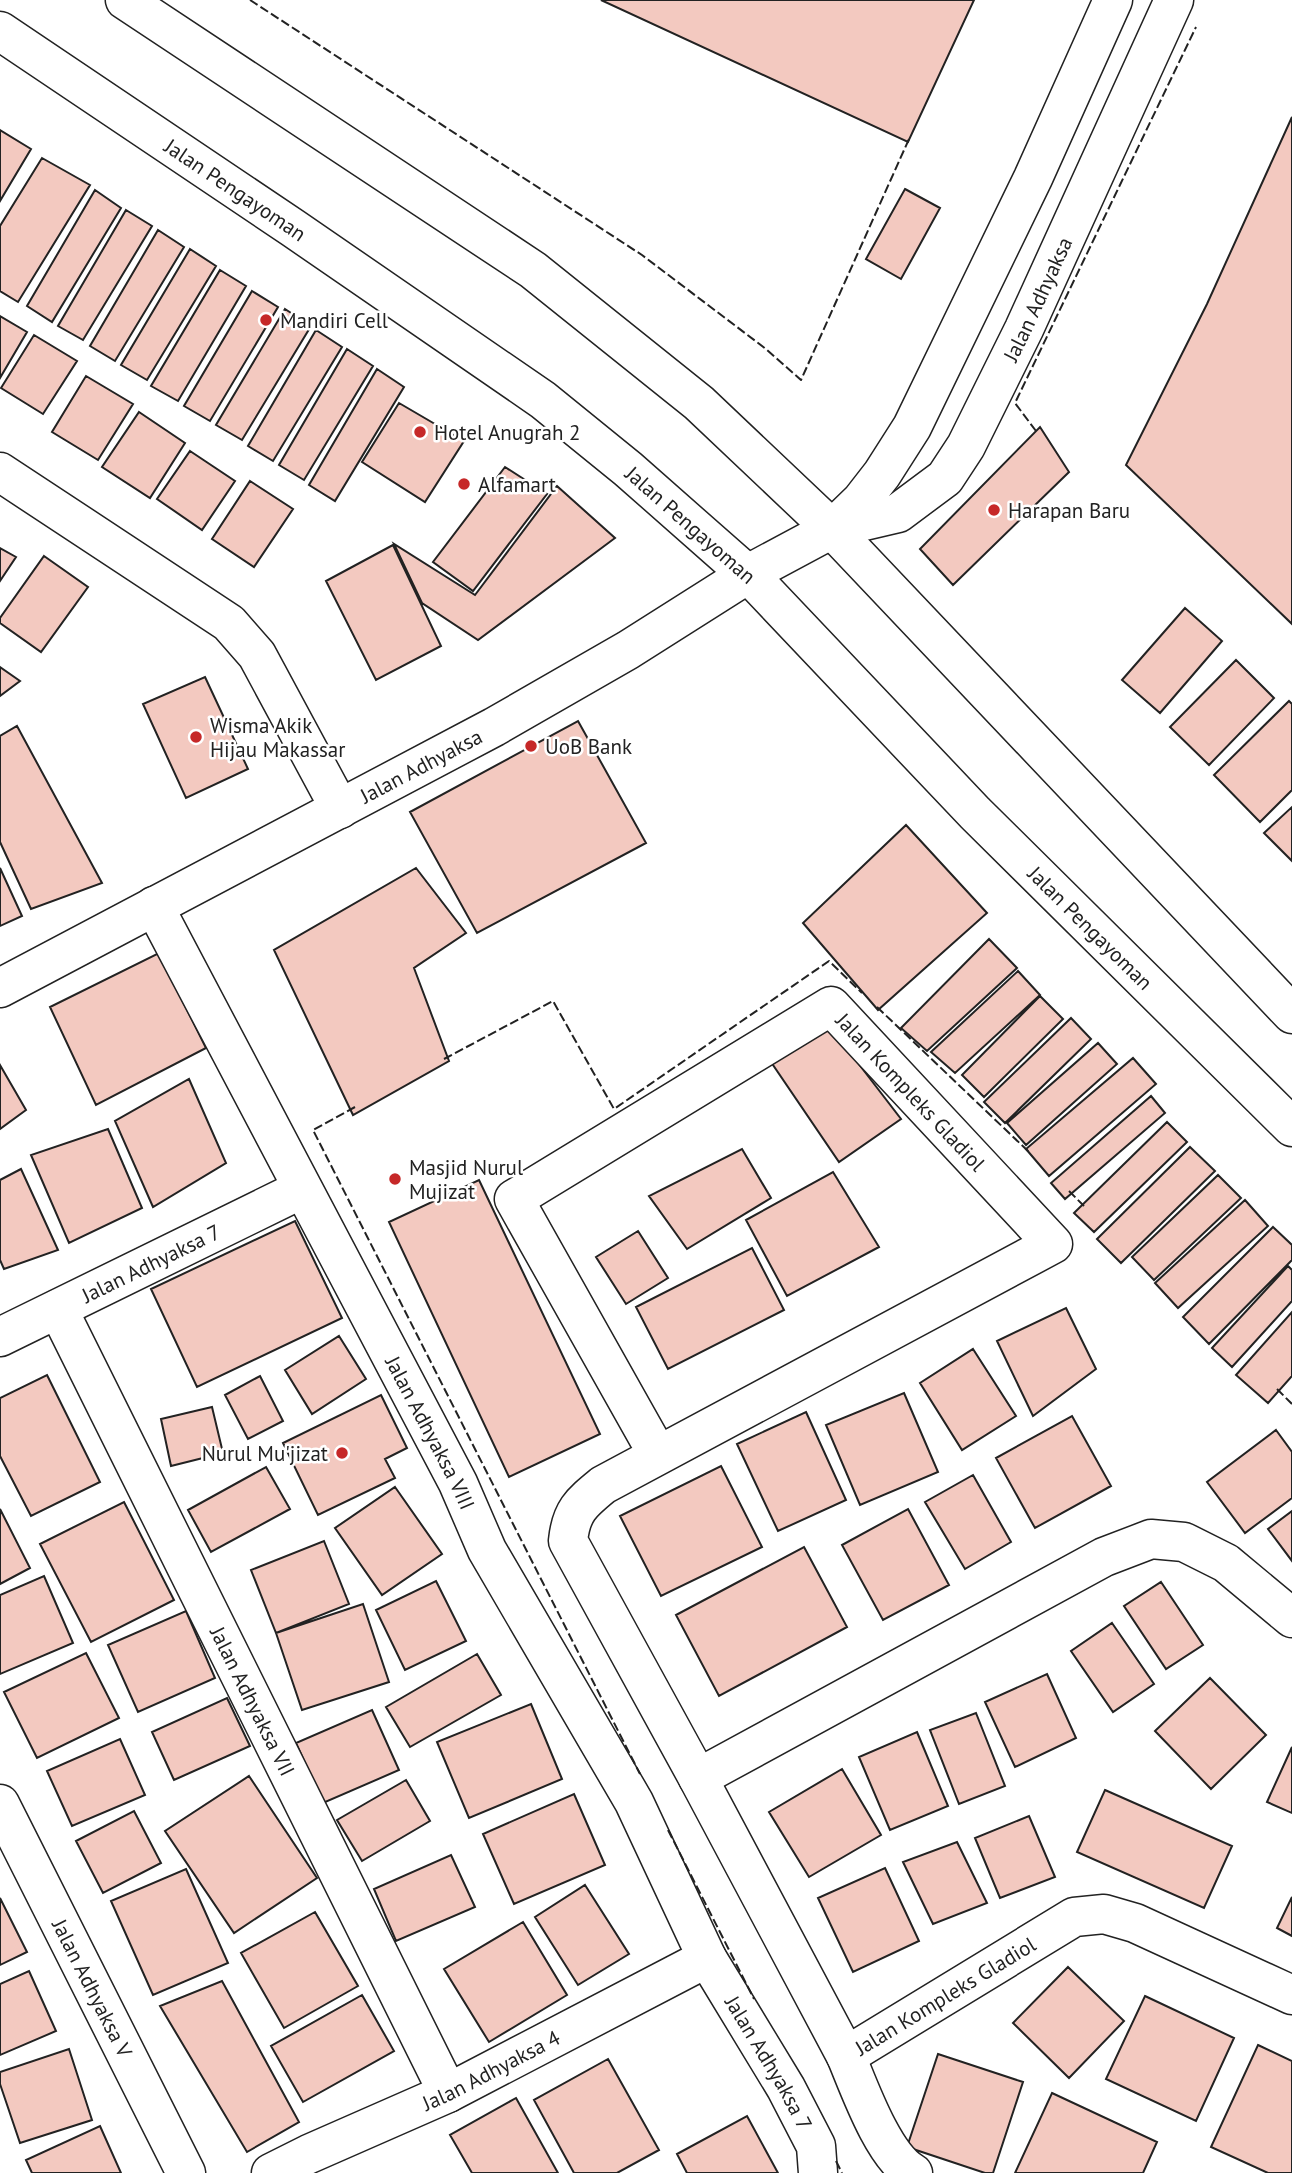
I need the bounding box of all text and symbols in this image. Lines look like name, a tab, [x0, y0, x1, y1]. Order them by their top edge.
street label: Jalan Pengayoman	[159, 132, 312, 247]
street label: Jalan Adhyaksa	[996, 232, 1078, 367]
place label: Mandiri Cell	[280, 307, 388, 334]
marker: Mandiri Cell	[258, 312, 274, 328]
place label: Hotel Anugrah 2	[434, 419, 580, 446]
marker: Hotel Anugrah 2	[412, 424, 428, 440]
street label: Jalan Pengayoman	[619, 459, 762, 589]
place label: Alfamart	[478, 471, 556, 498]
marker: Alfamart	[456, 476, 472, 492]
place label: Harapan Baru	[1008, 497, 1130, 524]
marker: Harapan Baru	[986, 502, 1002, 518]
place label: Wisma Akik Hijau Makassar	[210, 712, 345, 763]
street label: Jalan Adhyaksa	[354, 722, 487, 809]
marker: Wisma Akik Hijau Makassar	[188, 729, 204, 745]
place label: UoB Bank	[545, 733, 632, 760]
marker: UoB Bank	[523, 738, 539, 754]
street label: Jalan Pengayoman	[1022, 859, 1159, 995]
street label: Jalan Kompleks Gladiol	[830, 1006, 991, 1177]
place label: Masjid Nurul Mujizat	[409, 1154, 523, 1205]
marker: Masjid Nurul Mujizat	[387, 1171, 403, 1187]
street label: Jalan Adhyaksa 7	[76, 1218, 225, 1309]
street label: Jalan Adhyaksa VIII	[379, 1350, 481, 1514]
place label: Nurul Mu'jizat	[202, 1440, 328, 1467]
marker: Nurul Mu'jizat	[334, 1445, 350, 1461]
street label: Jalan Adhyaksa VII	[204, 1621, 302, 1780]
street label: Jalan Adhyaksa V	[46, 1914, 139, 2062]
street label: Jalan Kompleks Gladiol	[849, 1930, 1040, 2062]
street label: Jalan Adhyaksa 7	[719, 1990, 819, 2134]
street label: Jalan Adhyaksa 4	[417, 2024, 565, 2117]

